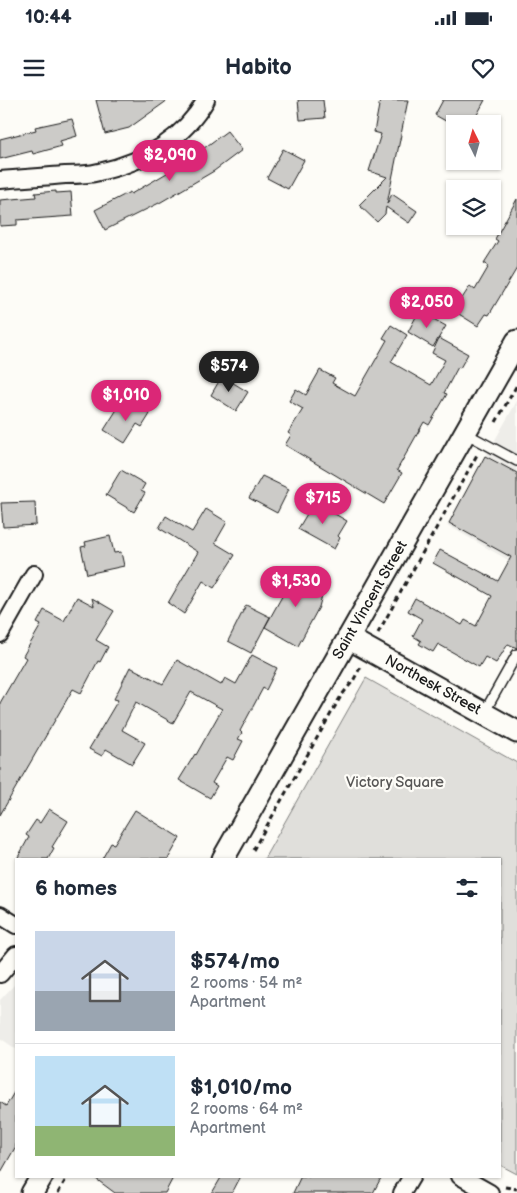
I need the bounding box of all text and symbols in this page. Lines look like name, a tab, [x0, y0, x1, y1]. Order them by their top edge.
text: 10:44	[25, 6, 72, 29]
icon: menu	[20, 54, 48, 82]
text: Habito	[225, 54, 292, 81]
icon: heart	[469, 54, 497, 82]
north arrow	[446, 115, 501, 170]
map controls	[446, 115, 501, 235]
pin: $2,090	[129, 139, 211, 182]
text: $2,090	[144, 146, 197, 165]
button: layers	[446, 180, 501, 235]
pin: $2,050	[386, 286, 468, 329]
text: $2,050	[401, 293, 453, 312]
pin: $574	[199, 350, 259, 393]
text: $574	[210, 357, 248, 376]
pin: $1,010	[85, 380, 167, 422]
text: $1,010	[102, 386, 150, 405]
pin: $715	[293, 482, 353, 525]
text: $715	[305, 489, 341, 508]
street label: Saint Vincent Street	[328, 537, 412, 663]
pin: $1,530	[255, 566, 337, 608]
text: $1,530	[271, 572, 321, 591]
street label: Northesk Street	[382, 651, 485, 719]
park label: Victory Square	[346, 773, 444, 792]
icon: filters	[453, 874, 481, 902]
text: 6 homes	[35, 876, 117, 901]
text: $574/mo	[190, 949, 280, 974]
icon: home	[75, 951, 135, 1011]
text: 2 rooms · 54 m²	[190, 974, 302, 993]
text: Apartment	[190, 993, 266, 1012]
text: $1,010/mo	[190, 1075, 292, 1100]
icon: home	[75, 1076, 135, 1136]
text: 2 rooms · 64 m²	[190, 1100, 303, 1119]
text: Apartment	[190, 1119, 266, 1138]

